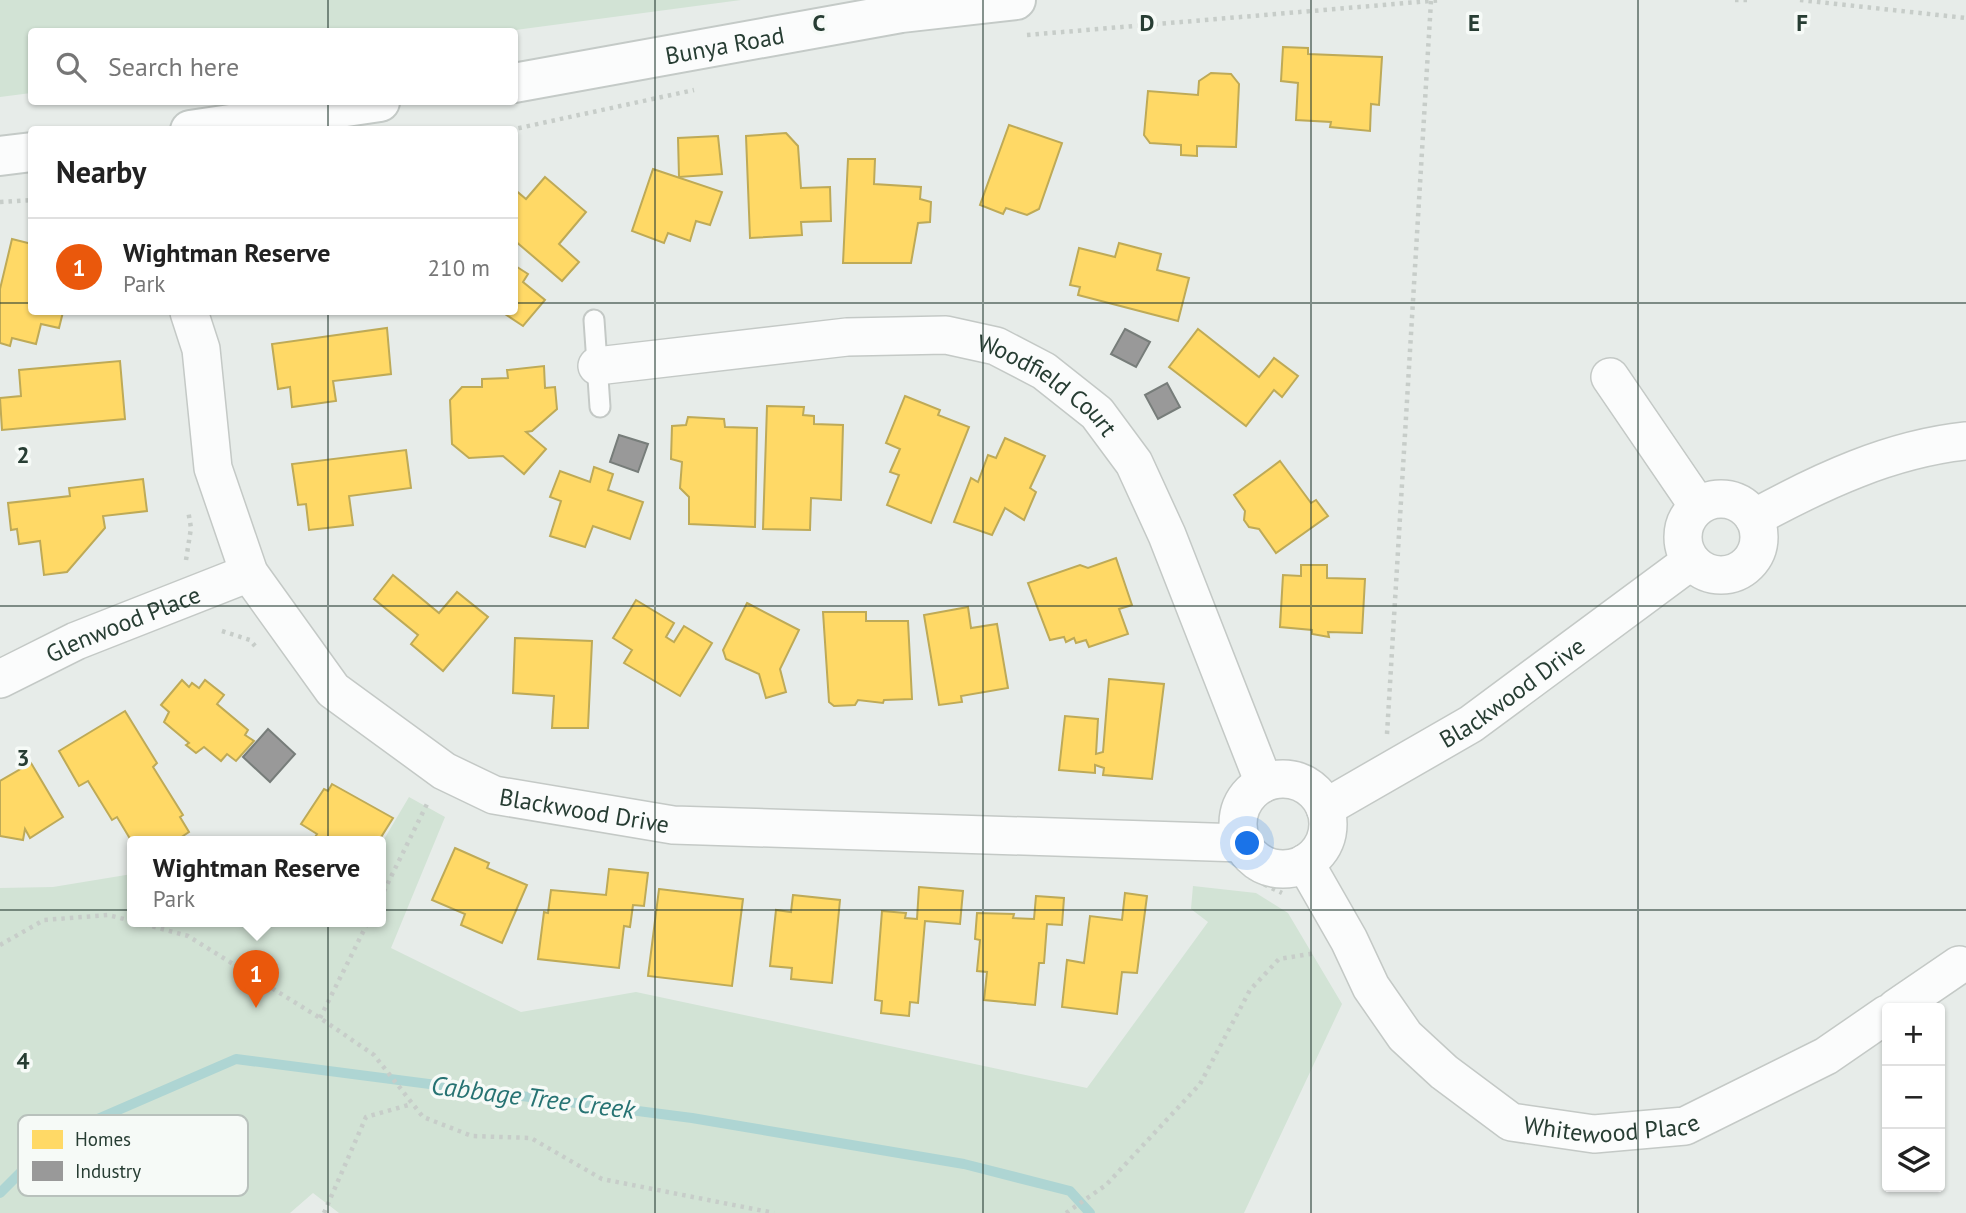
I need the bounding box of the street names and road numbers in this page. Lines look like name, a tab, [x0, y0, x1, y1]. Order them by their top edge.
street label: Bunya Road	[663, 19, 787, 71]
street label: Woodfield Court	[975, 327, 1124, 442]
street label: Glenwood Place	[40, 578, 205, 669]
street label: Blackwood Drive	[1434, 630, 1591, 755]
street label: Blackwood Drive	[497, 781, 672, 840]
street label: Whitewood Place	[1521, 1106, 1705, 1150]

